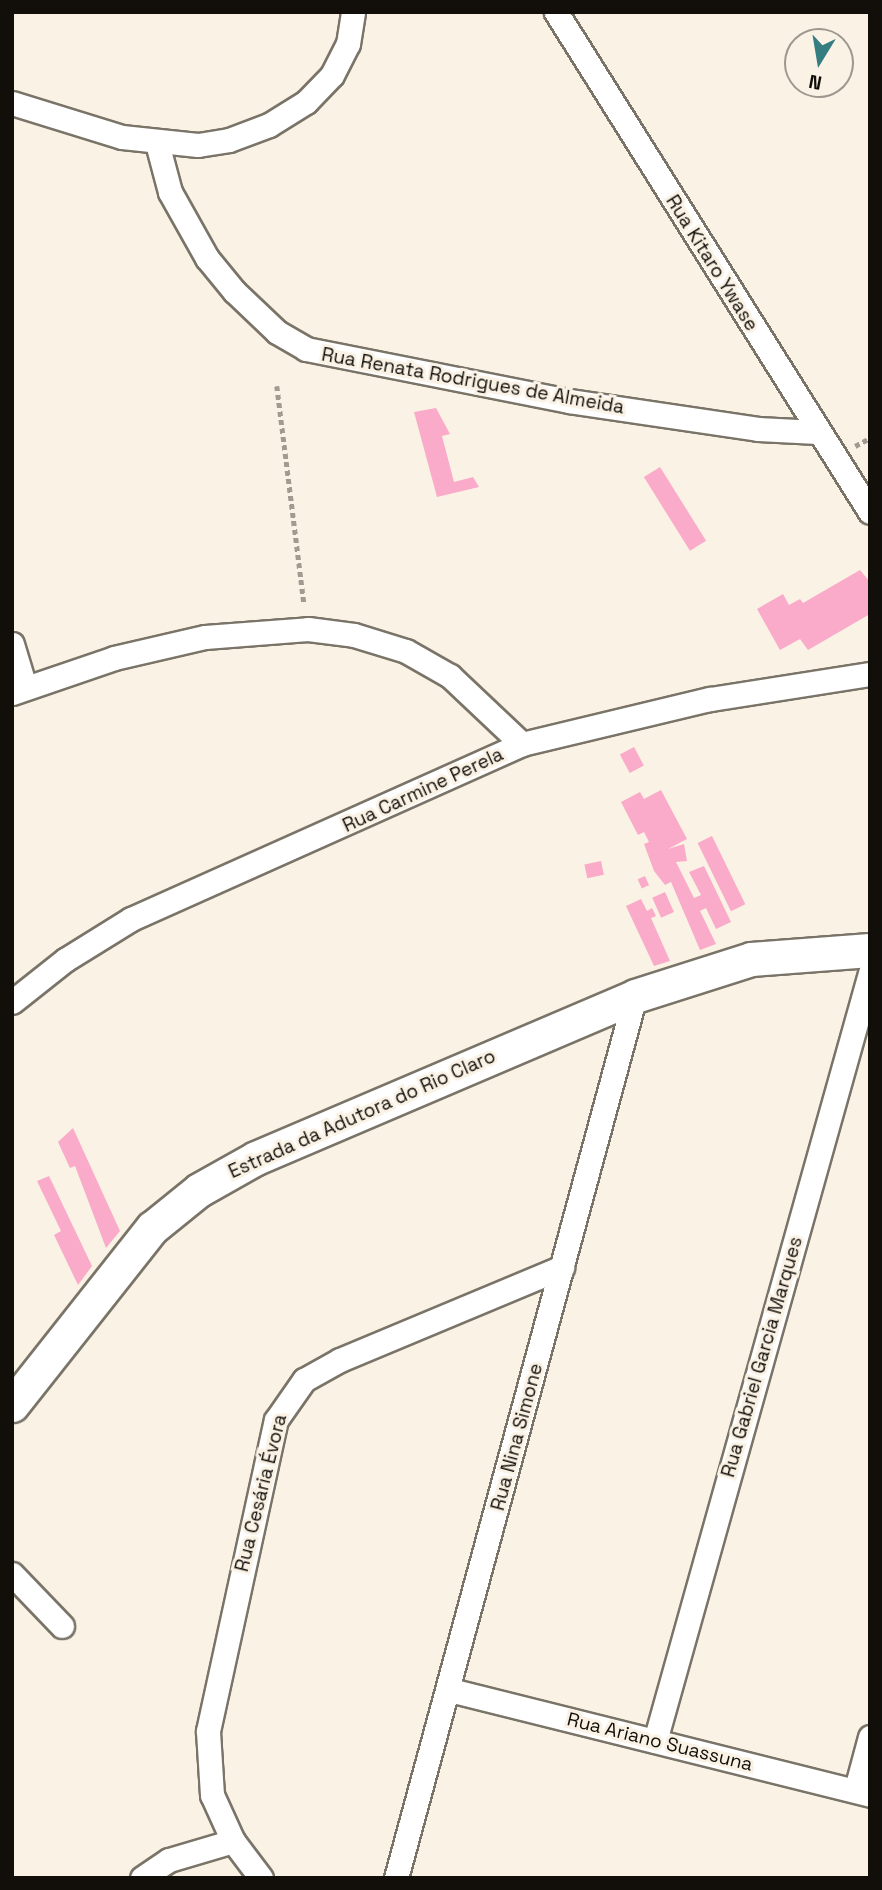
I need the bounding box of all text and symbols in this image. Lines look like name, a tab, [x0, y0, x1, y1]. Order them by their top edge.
north arrow	[784, 28, 854, 98]
text: N	[807, 69, 824, 96]
street label: Rua Kitaro Ywase	[661, 191, 763, 335]
street label: Rua Renata Rodrigues de Almeida	[320, 343, 626, 419]
street label: Rua Carmine Perela	[339, 743, 507, 837]
street label: Estrada da Adutora do Rio Claro	[225, 1045, 499, 1183]
street label: Rua Gabriel Garcia Marques	[717, 1234, 807, 1480]
street label: Rua Nina Simone	[486, 1361, 548, 1513]
street label: Rua Cesária Évora	[230, 1412, 292, 1574]
street label: Rua Ariano Suassuna	[565, 1708, 755, 1776]

